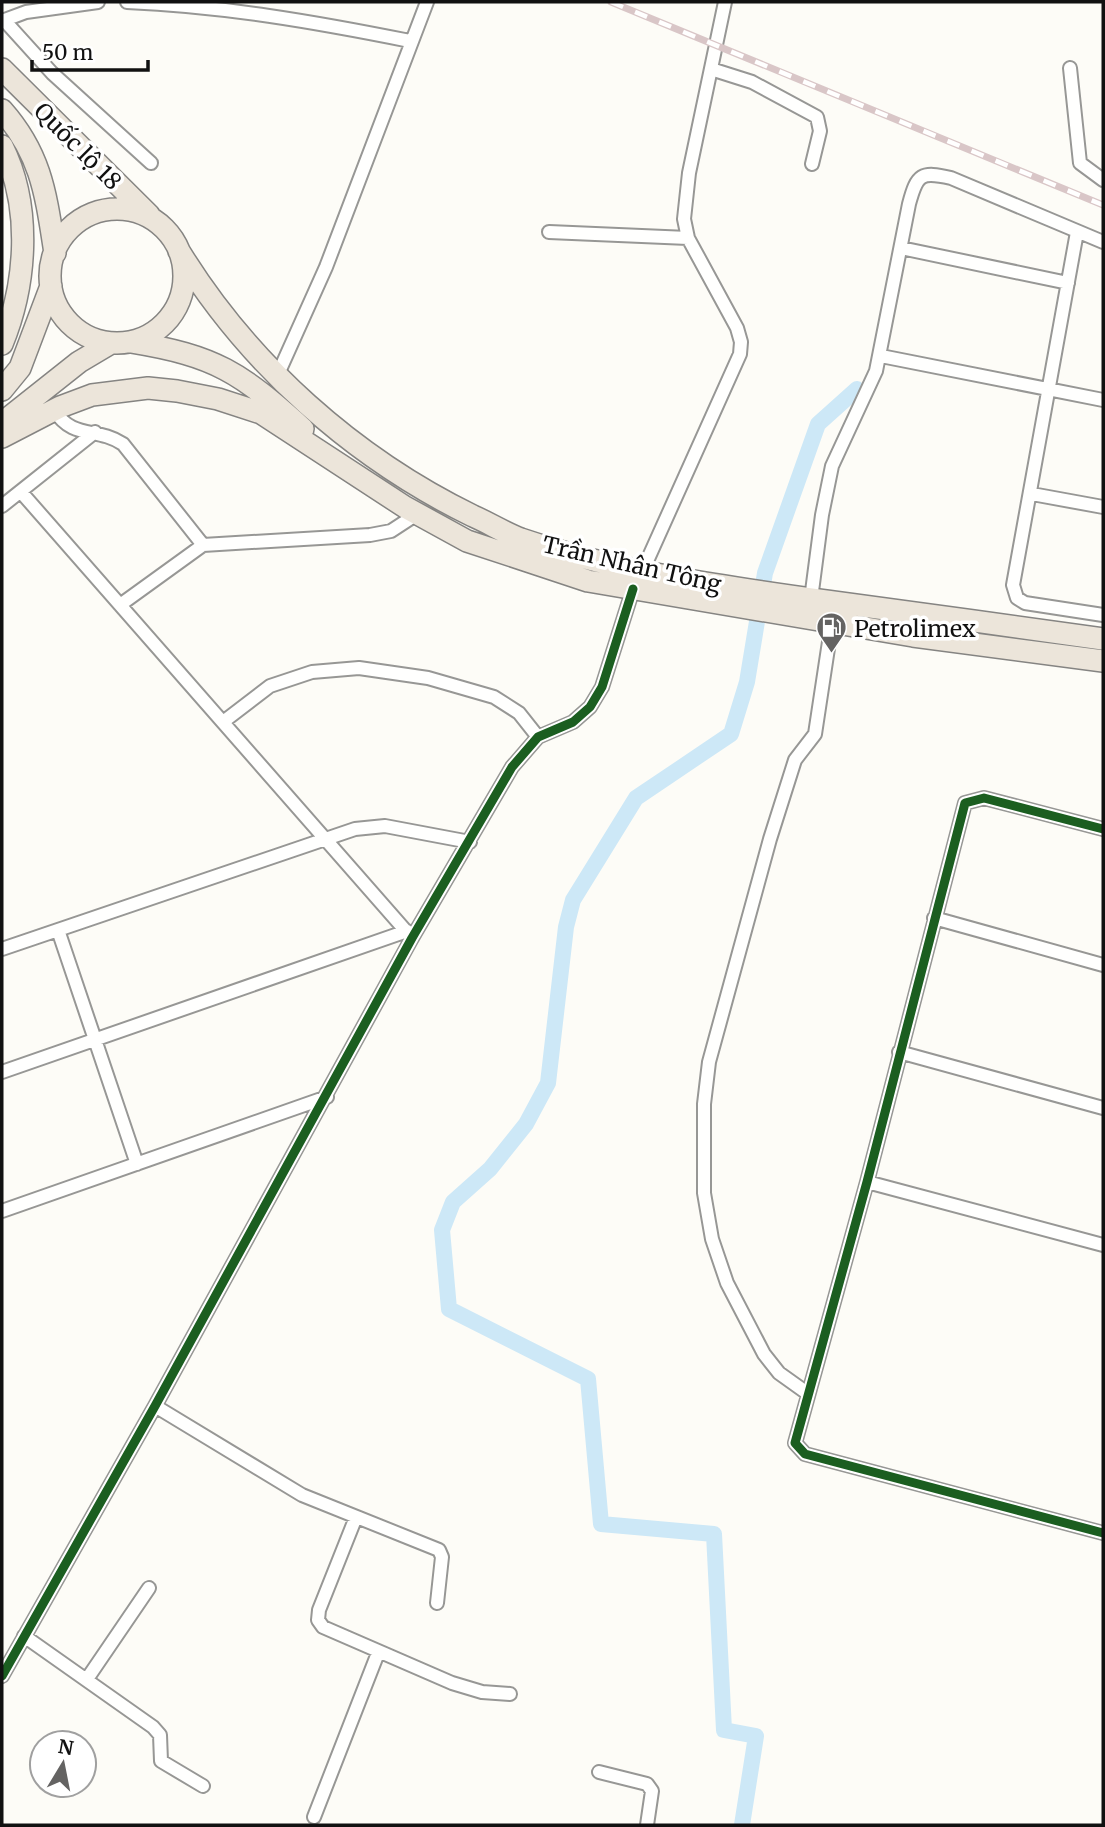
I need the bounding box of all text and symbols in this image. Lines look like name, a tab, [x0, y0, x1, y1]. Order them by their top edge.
scale bar	[32, 28, 147, 72]
text: 50 m	[42, 39, 93, 66]
street label: Quốc lộ 18	[28, 96, 128, 196]
street label: Trần Nhân Tông	[540, 529, 724, 599]
fuel station icon: Petrolimex	[814, 611, 848, 655]
place label: Petrolimex	[854, 614, 976, 643]
north arrow	[28, 1729, 98, 1799]
text: N	[56, 1734, 75, 1760]

